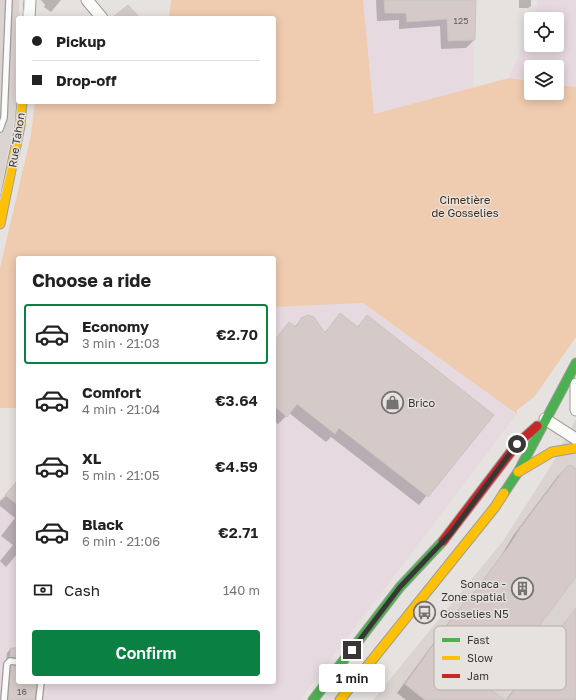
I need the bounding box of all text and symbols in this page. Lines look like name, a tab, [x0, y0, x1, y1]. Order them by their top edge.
map controls	[524, 12, 564, 100]
button: locate	[524, 12, 564, 52]
house number: 125	[454, 15, 468, 26]
text: Pickup	[56, 32, 106, 50]
button: layers	[524, 60, 564, 100]
text: Drop-off	[56, 71, 116, 89]
street label: Rue Tahon	[5, 112, 27, 168]
park label: Cimetière de Gosselies	[432, 193, 499, 219]
text: Choose a ride	[32, 269, 151, 291]
icon: car	[34, 316, 70, 352]
text: Economy	[82, 317, 149, 335]
text: €2.70	[216, 325, 258, 343]
text: 3 min · 21:03	[82, 335, 160, 351]
icon: car	[34, 382, 70, 418]
text: Comfort	[82, 383, 141, 401]
shop icon: Brico	[379, 389, 405, 415]
text: €3.64	[215, 391, 258, 409]
place label: Brico	[408, 396, 436, 409]
text: 4 min · 21:04	[82, 401, 160, 417]
route start	[508, 435, 526, 453]
icon: car	[34, 448, 70, 484]
text: XL	[82, 449, 101, 467]
text: €4.59	[215, 457, 258, 475]
text: 5 min · 21:05	[82, 467, 160, 483]
icon: car	[34, 514, 70, 550]
text: Black	[82, 515, 124, 533]
text: €2.71	[218, 523, 258, 541]
text: 6 min · 21:06	[82, 533, 160, 549]
building icon: Sonaca - Zone spatial	[509, 576, 535, 602]
place label: Sonaca - Zone spatial	[441, 577, 506, 603]
icon: cash	[32, 579, 54, 601]
text: Cash	[64, 581, 100, 599]
text: 140 m	[223, 582, 260, 598]
bus stop icon: Gosselies N5	[412, 600, 438, 626]
place label: Gosselies N5	[440, 607, 509, 620]
legend	[434, 626, 566, 690]
button: Confirm	[32, 630, 260, 676]
text: Fast	[467, 633, 490, 646]
route end	[343, 641, 361, 659]
text: Slow	[467, 651, 493, 664]
callout: 1 min	[319, 664, 385, 692]
text: Jam	[467, 669, 489, 682]
text: 1 min	[336, 670, 368, 686]
house number: 16	[17, 686, 27, 697]

